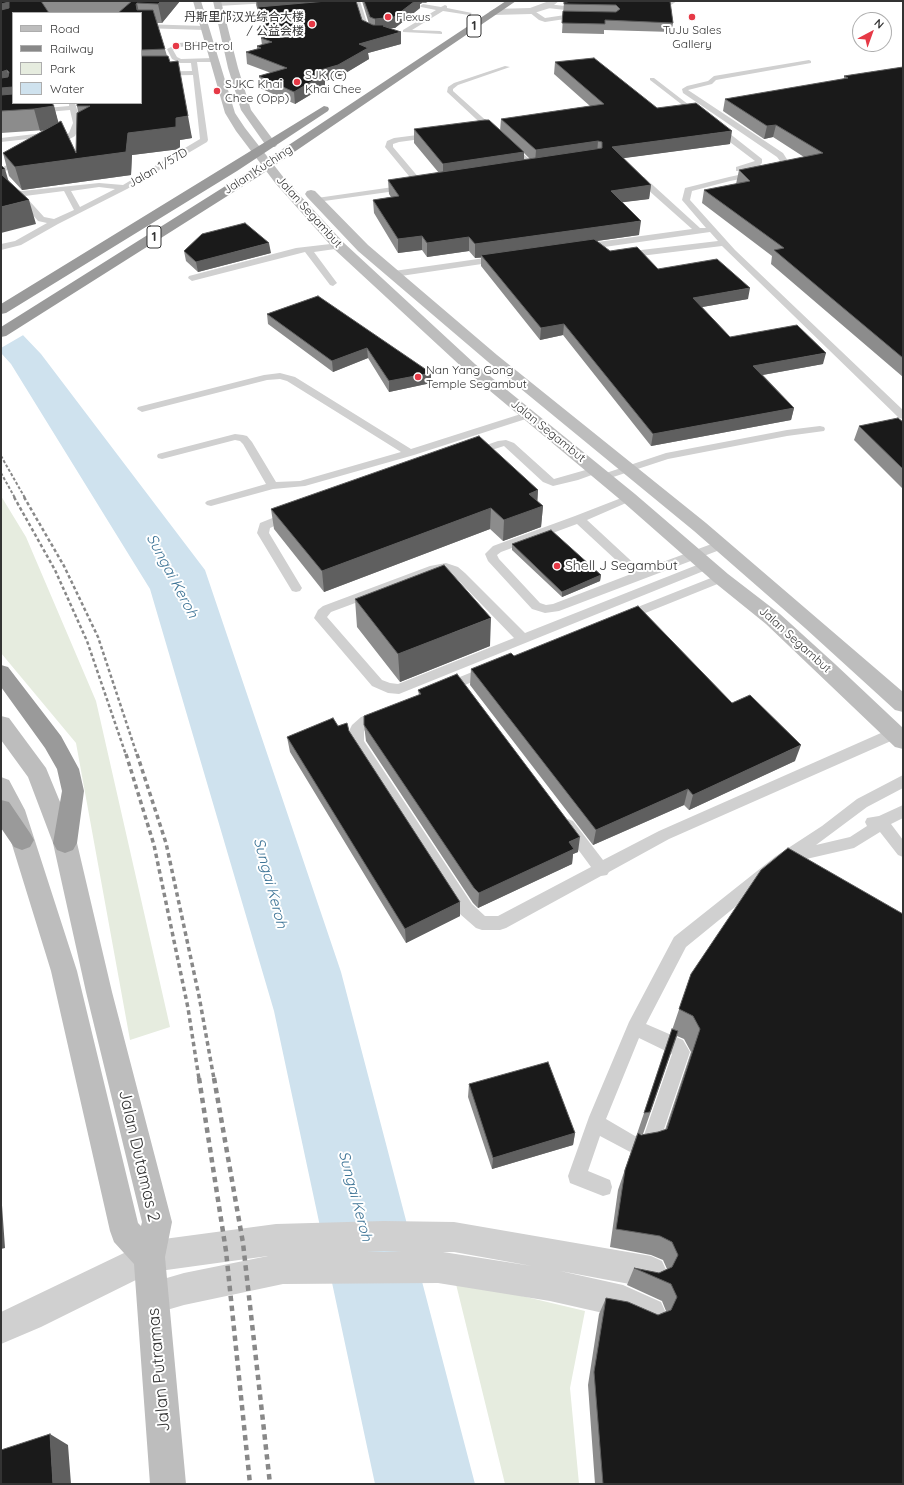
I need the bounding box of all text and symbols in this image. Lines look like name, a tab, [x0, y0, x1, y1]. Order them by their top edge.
place label: 丹斯里邝汉光综合大楼 / 公益会楼	[184, 10, 304, 38]
place label: Flexus	[396, 10, 430, 24]
legend	[12, 12, 142, 104]
marker: Flexus	[383, 12, 393, 22]
marker: TuJu Sales Gallery	[687, 12, 697, 22]
north arrow	[852, 12, 892, 52]
road number: 1	[467, 15, 481, 37]
text: N	[872, 16, 887, 32]
marker: 丹斯里邝汉光综合大楼 / 公益会楼	[307, 19, 317, 29]
text: Road	[50, 21, 80, 36]
place label: TuJu Sales Gallery	[663, 23, 721, 51]
place label: BHPetrol	[184, 39, 233, 53]
text: Railway	[50, 41, 94, 56]
marker: BHPetrol	[171, 41, 181, 51]
text: Park	[50, 61, 75, 76]
place label: SJK (C) Khai Chee	[305, 68, 361, 96]
place label: SJKC Khai Chee (Opp)	[225, 77, 289, 105]
marker: SJK (C) Khai Chee	[292, 77, 302, 87]
text: Water	[50, 81, 84, 96]
marker: SJKC Khai Chee (Opp)	[212, 86, 222, 96]
street label: Jalan Kuching	[221, 142, 295, 198]
street label: Jalan 1/57D	[126, 145, 190, 191]
street label: Jalan Segambut	[273, 173, 345, 251]
road number: 1	[147, 226, 161, 248]
place label: Nan Yang Gong Temple Segambut	[426, 363, 527, 391]
marker: Nan Yang Gong Temple Segambut	[413, 372, 423, 382]
street label: Jalan Segambut	[508, 397, 588, 465]
water label: Sungai Keroh	[142, 531, 202, 621]
place label: Shell J Segambut	[565, 558, 678, 574]
marker: Shell J Segambut	[552, 561, 562, 571]
street label: Jalan Segambut	[756, 604, 834, 676]
water label: Sungai Keroh	[249, 836, 291, 930]
street label: Jalan Dutamas 2	[114, 1088, 164, 1224]
water label: Sungai Keroh	[334, 1149, 376, 1243]
street label: Jalan Putramas	[143, 1307, 175, 1433]

